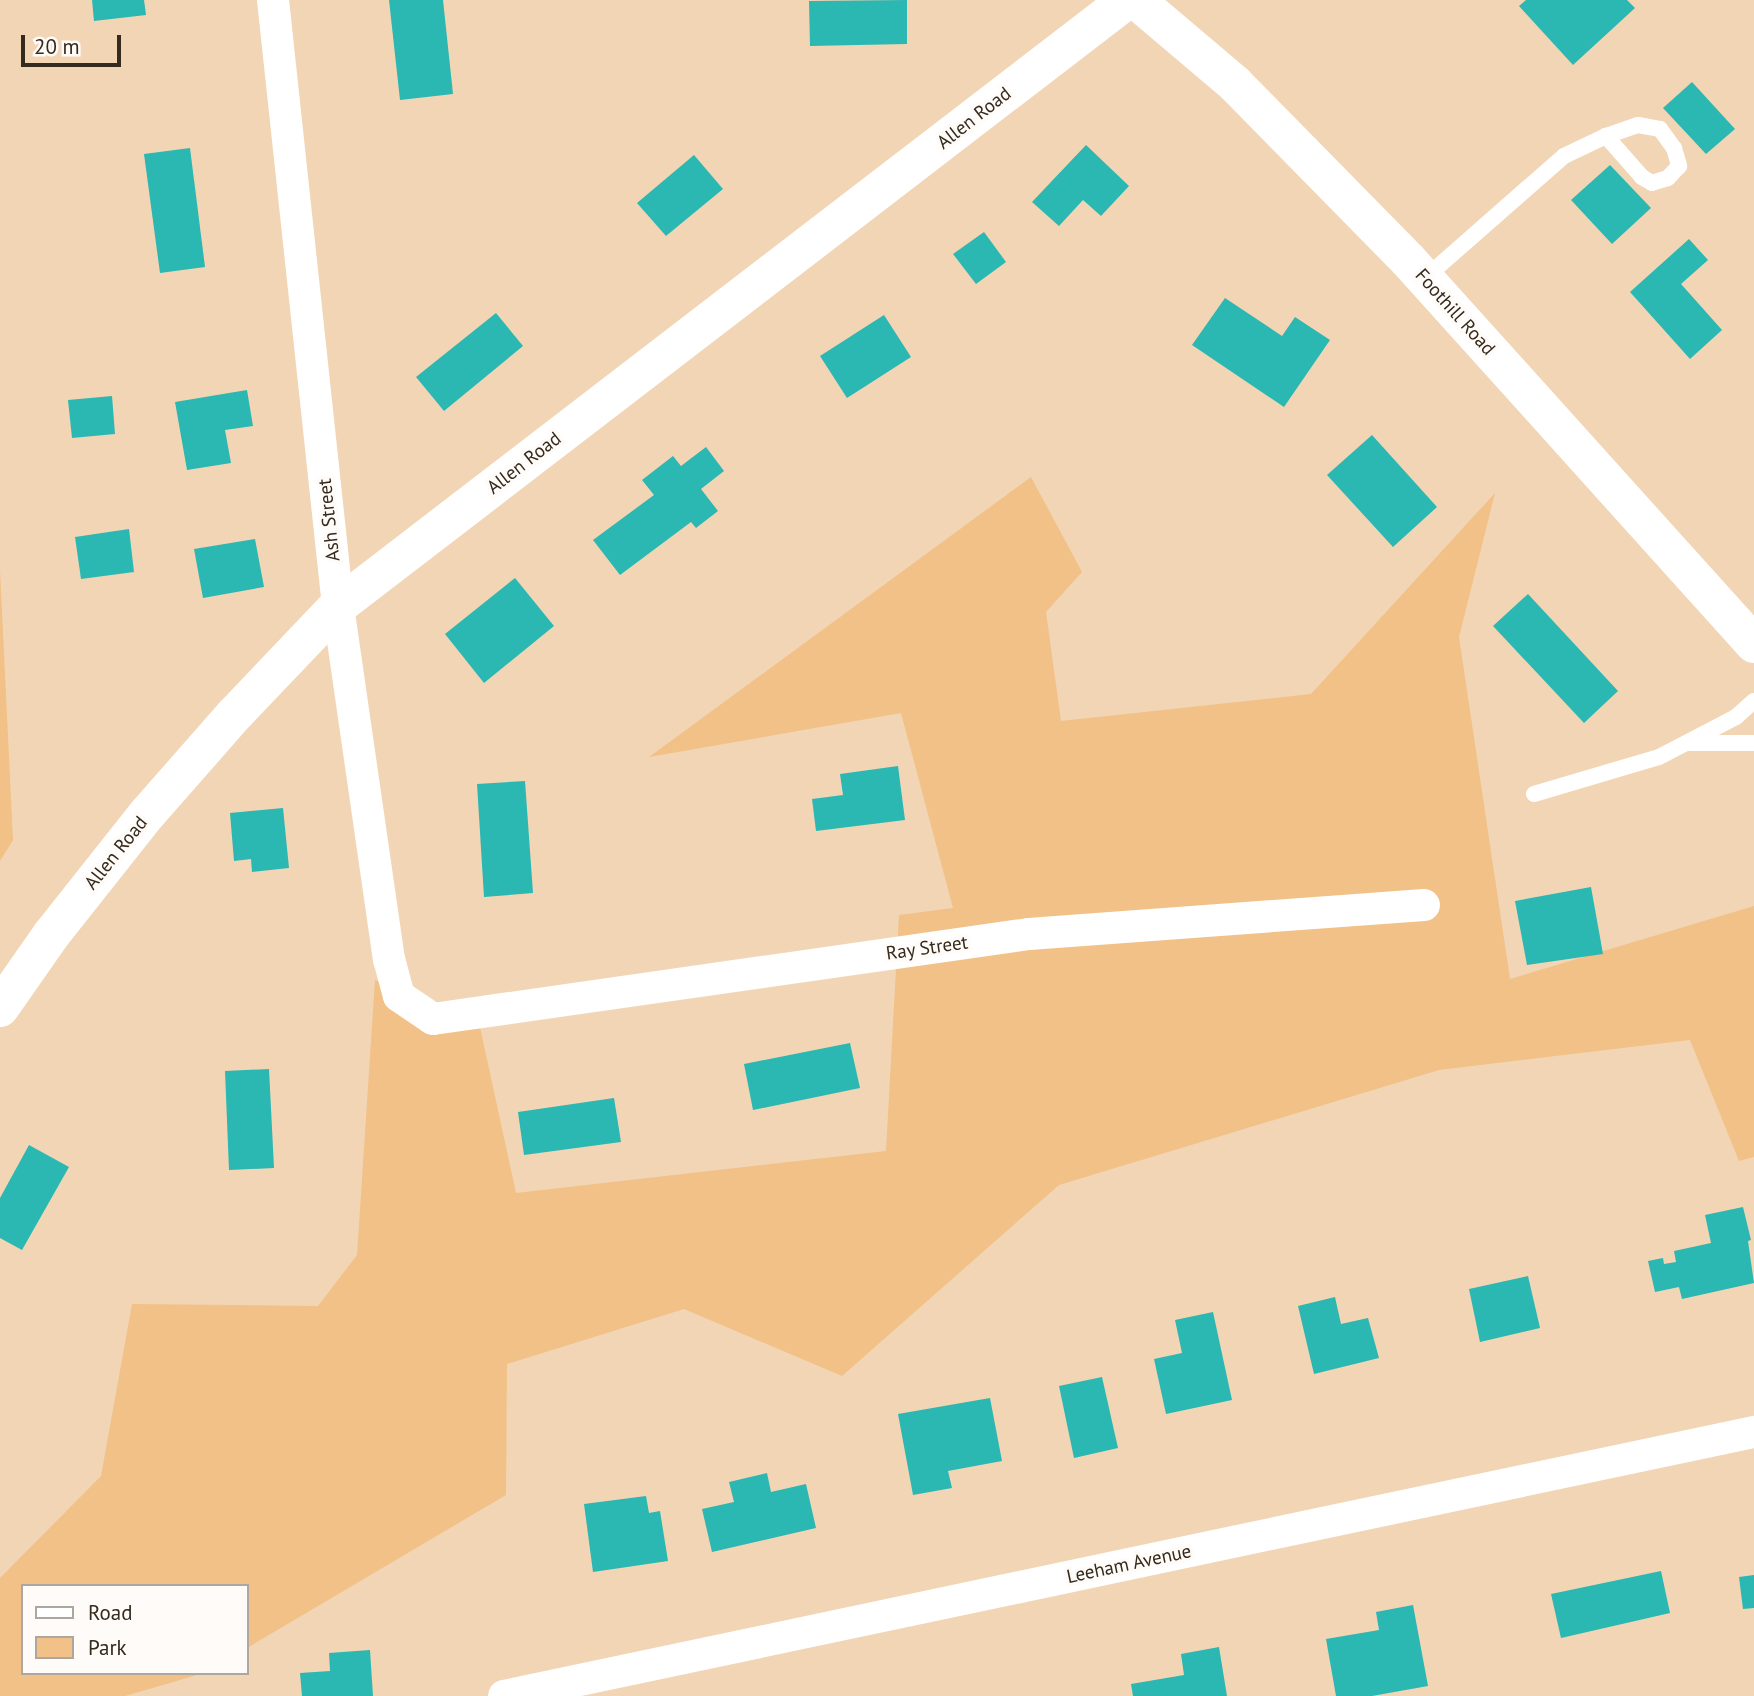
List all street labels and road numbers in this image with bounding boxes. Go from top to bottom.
street label: Allen Road [932,82,1016,154]
street label: Foothill Road [1410,264,1500,360]
street label: Allen Road [482,427,566,499]
street label: Ash Street [313,477,345,563]
street label: Allen Road [80,812,152,894]
street label: Ray Street [884,931,970,965]
street label: Leeham Avenue [1064,1540,1194,1588]

